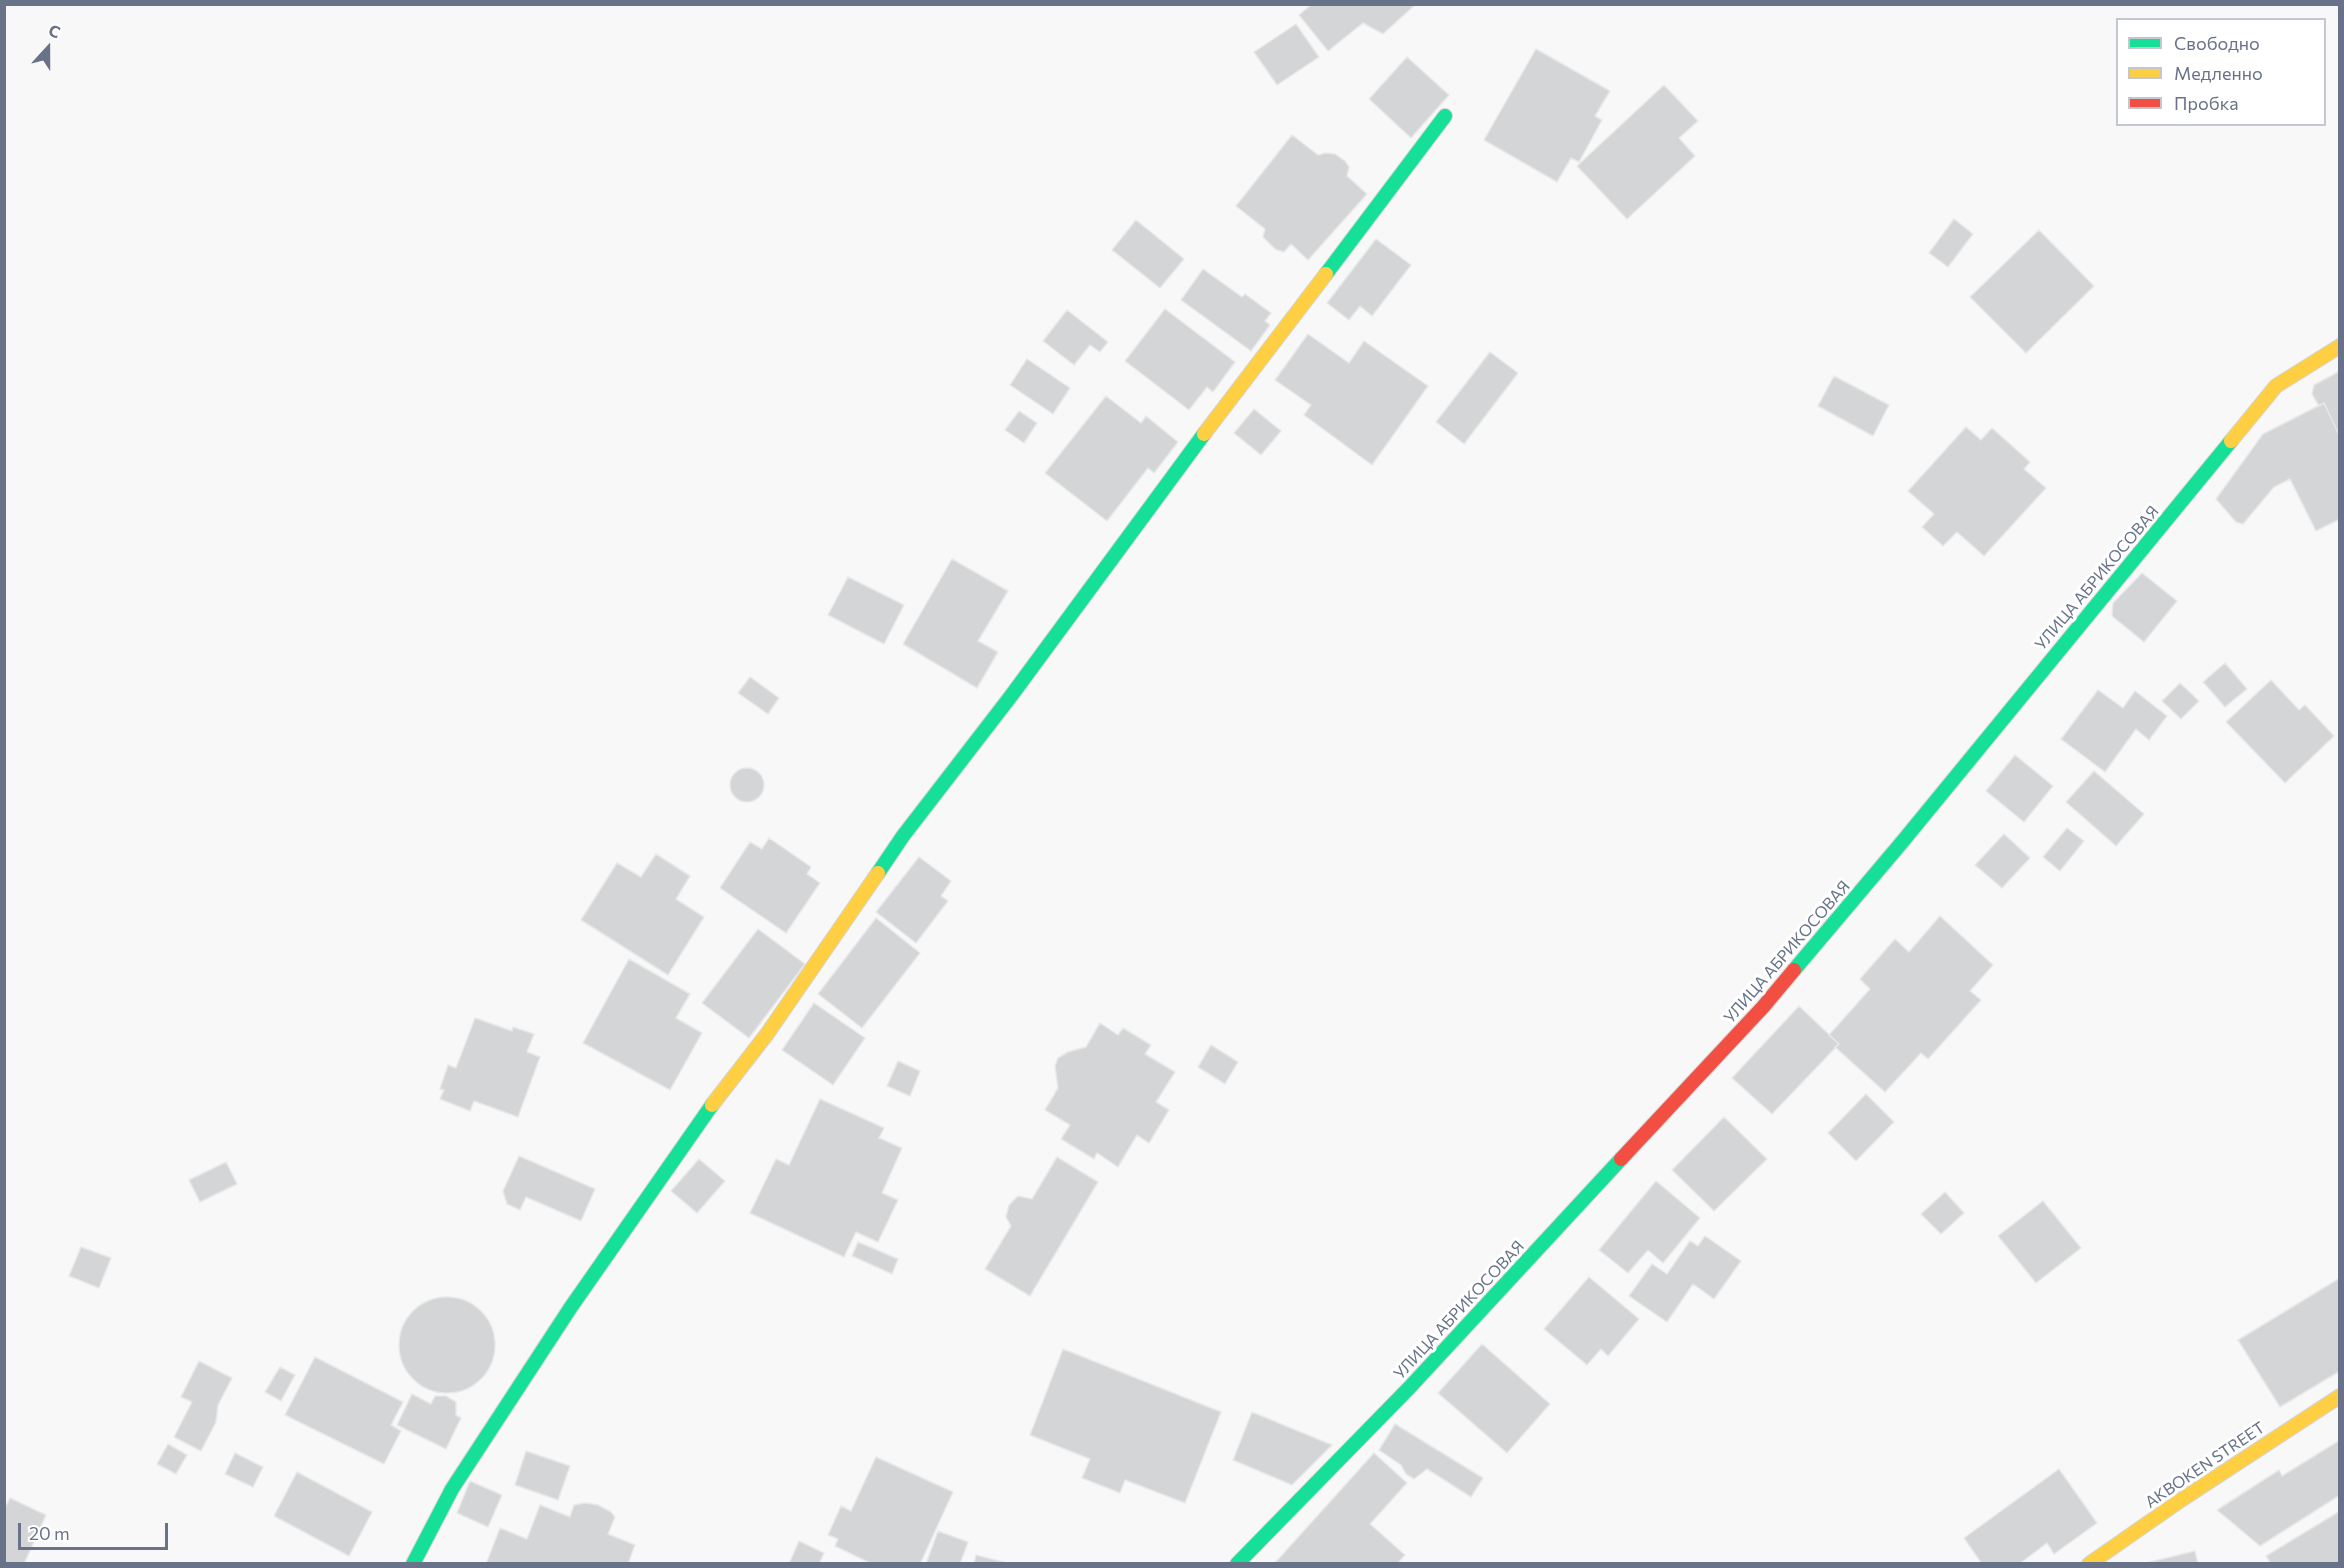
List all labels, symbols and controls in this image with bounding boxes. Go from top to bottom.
north arrow [18,18,78,78]
legend [2116,18,2326,126]
text: С [46,20,63,42]
text: Свободно [2174,32,2260,54]
text: Медленно [2174,62,2263,84]
text: Пробка [2174,92,2239,114]
street label: УЛИЦА АБРИКОСОВАЯ [2031,502,2163,654]
street label: УЛИЦА АБРИКОСОВАЯ [1720,877,1854,1027]
street label: УЛИЦА АБРИКОСОВАЯ [1390,1237,1528,1383]
street label: AKBOKEN STREET [2142,1418,2268,1512]
scale bar [21,1511,171,1549]
text: 20 m [29,1522,70,1544]

